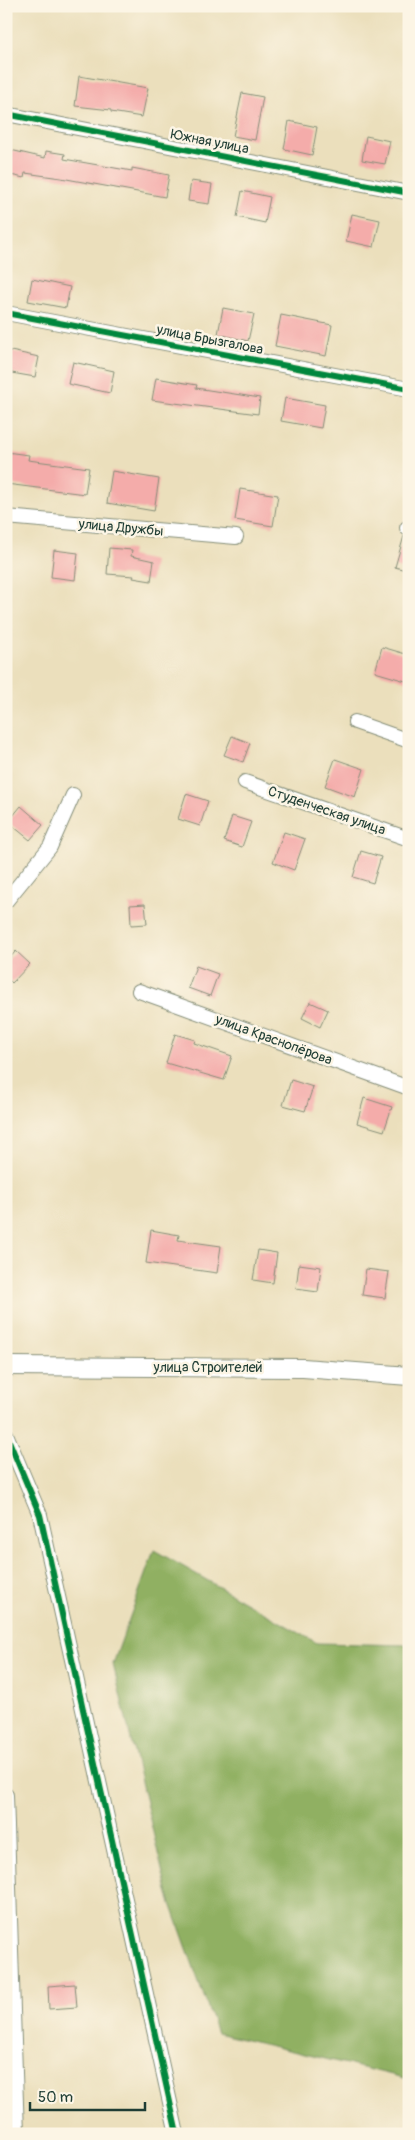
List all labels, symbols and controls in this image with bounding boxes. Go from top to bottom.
street label: Южная улица [170,126,250,157]
street label: улица Брызгалова [154,321,265,358]
street label: улица Дружбы [77,515,164,540]
street label: Студенческая улица [266,782,388,839]
street label: улица Краснопёрова [212,1010,334,1068]
street label: улица Строителей [153,1359,262,1376]
scale bar [30,2080,145,2112]
text: 50 m [38,2088,73,2107]

